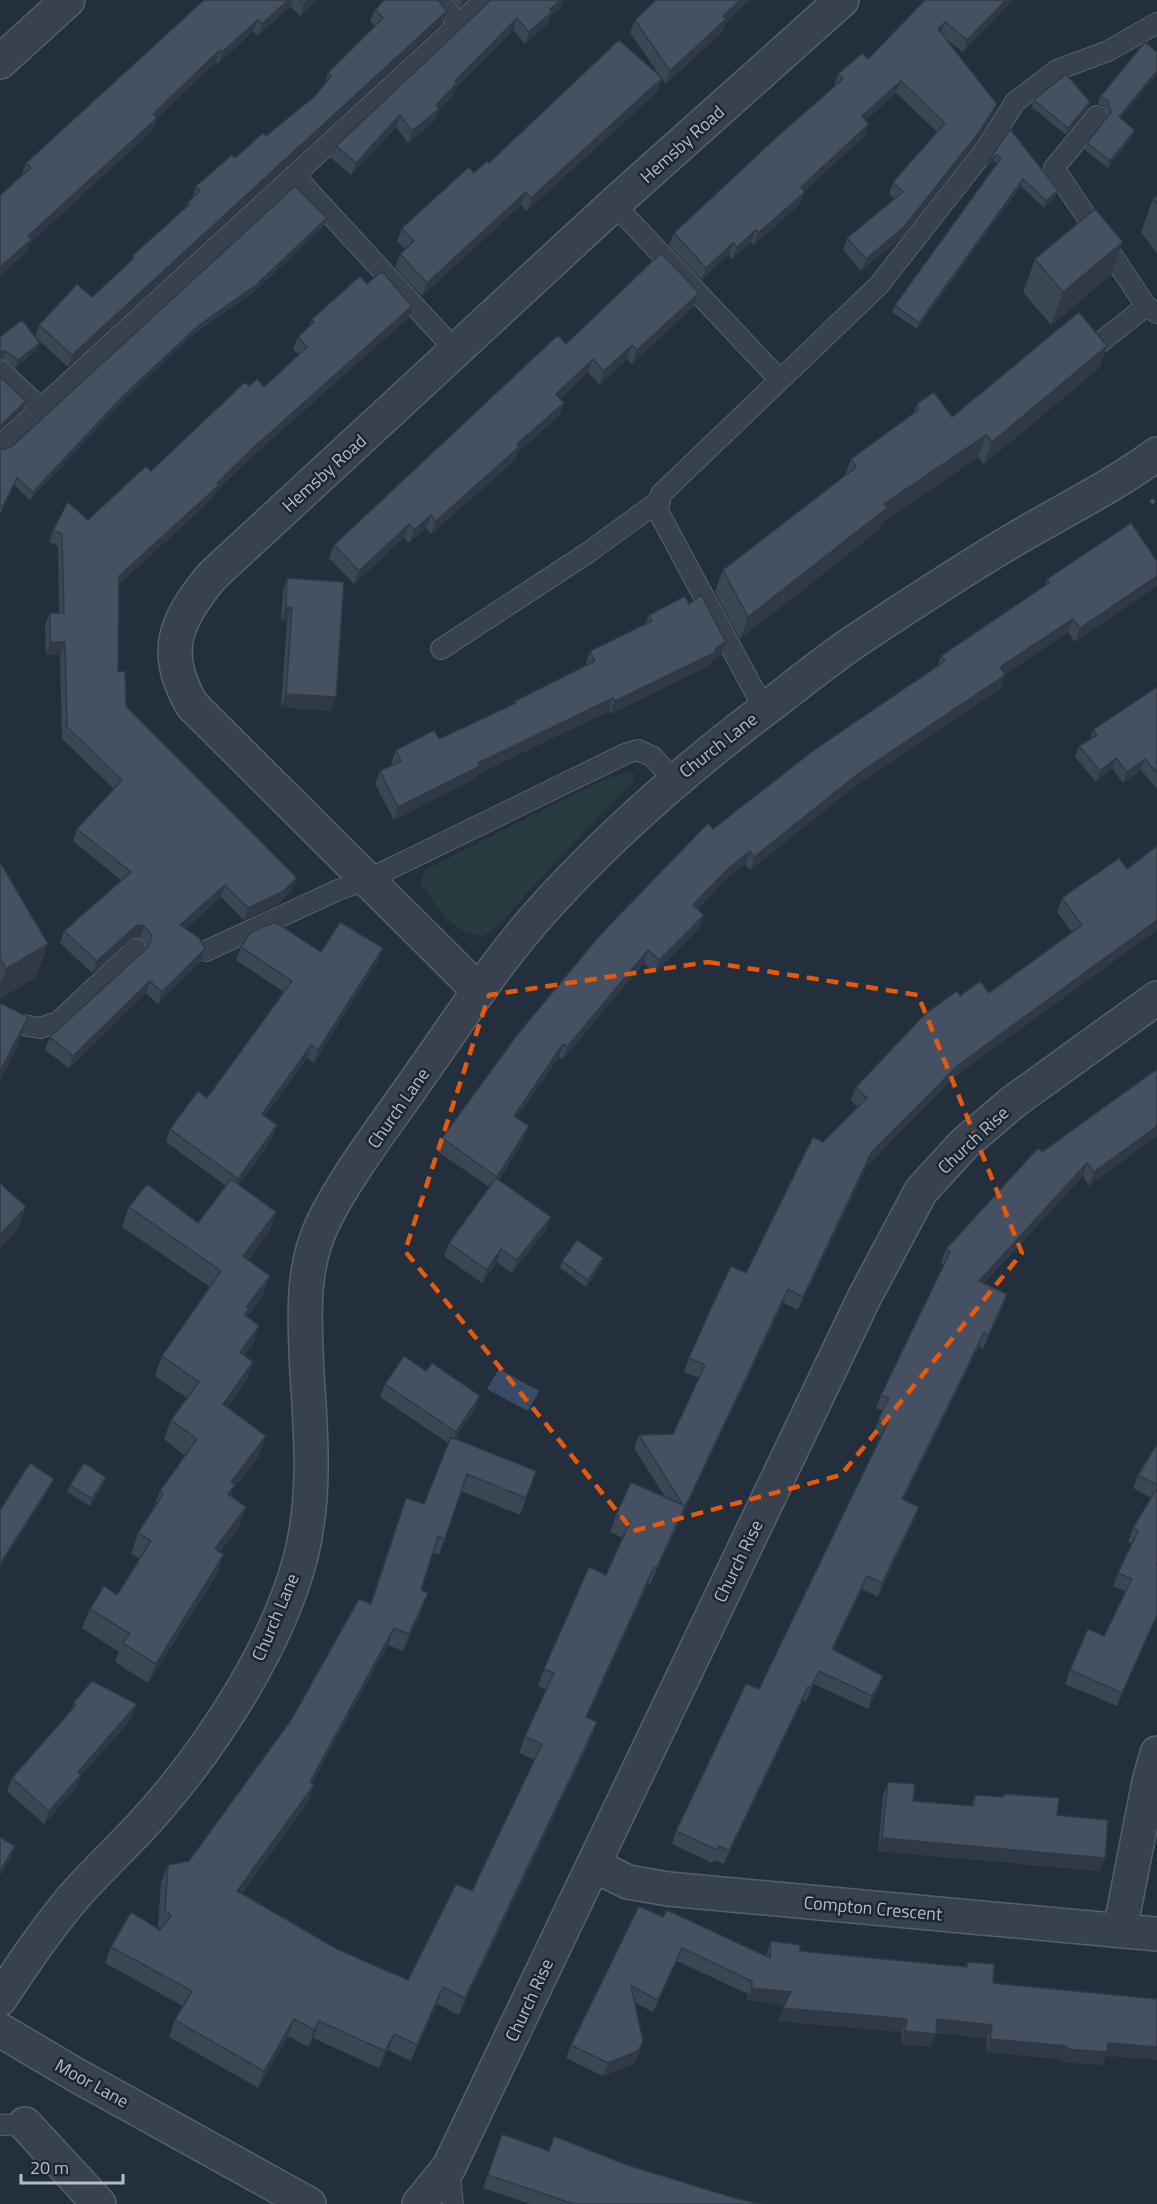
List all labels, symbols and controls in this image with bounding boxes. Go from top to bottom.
street label: Hemsby Road [634,99,730,189]
street label: Hemsby Road [276,428,372,518]
street label: Church Lane [673,706,763,784]
street label: Church Lane [360,1062,436,1154]
street label: Church Rise [931,1100,1015,1180]
street label: Church Rise [706,1515,770,1607]
street label: Church Lane [244,1569,306,1665]
street label: Compton Crescent [803,1888,944,1928]
street label: Church Rise [498,1954,560,2046]
street label: Moor Lane [50,2052,134,2114]
scale bar [21,2147,123,2185]
text: 20 m [30,2154,69,2181]

